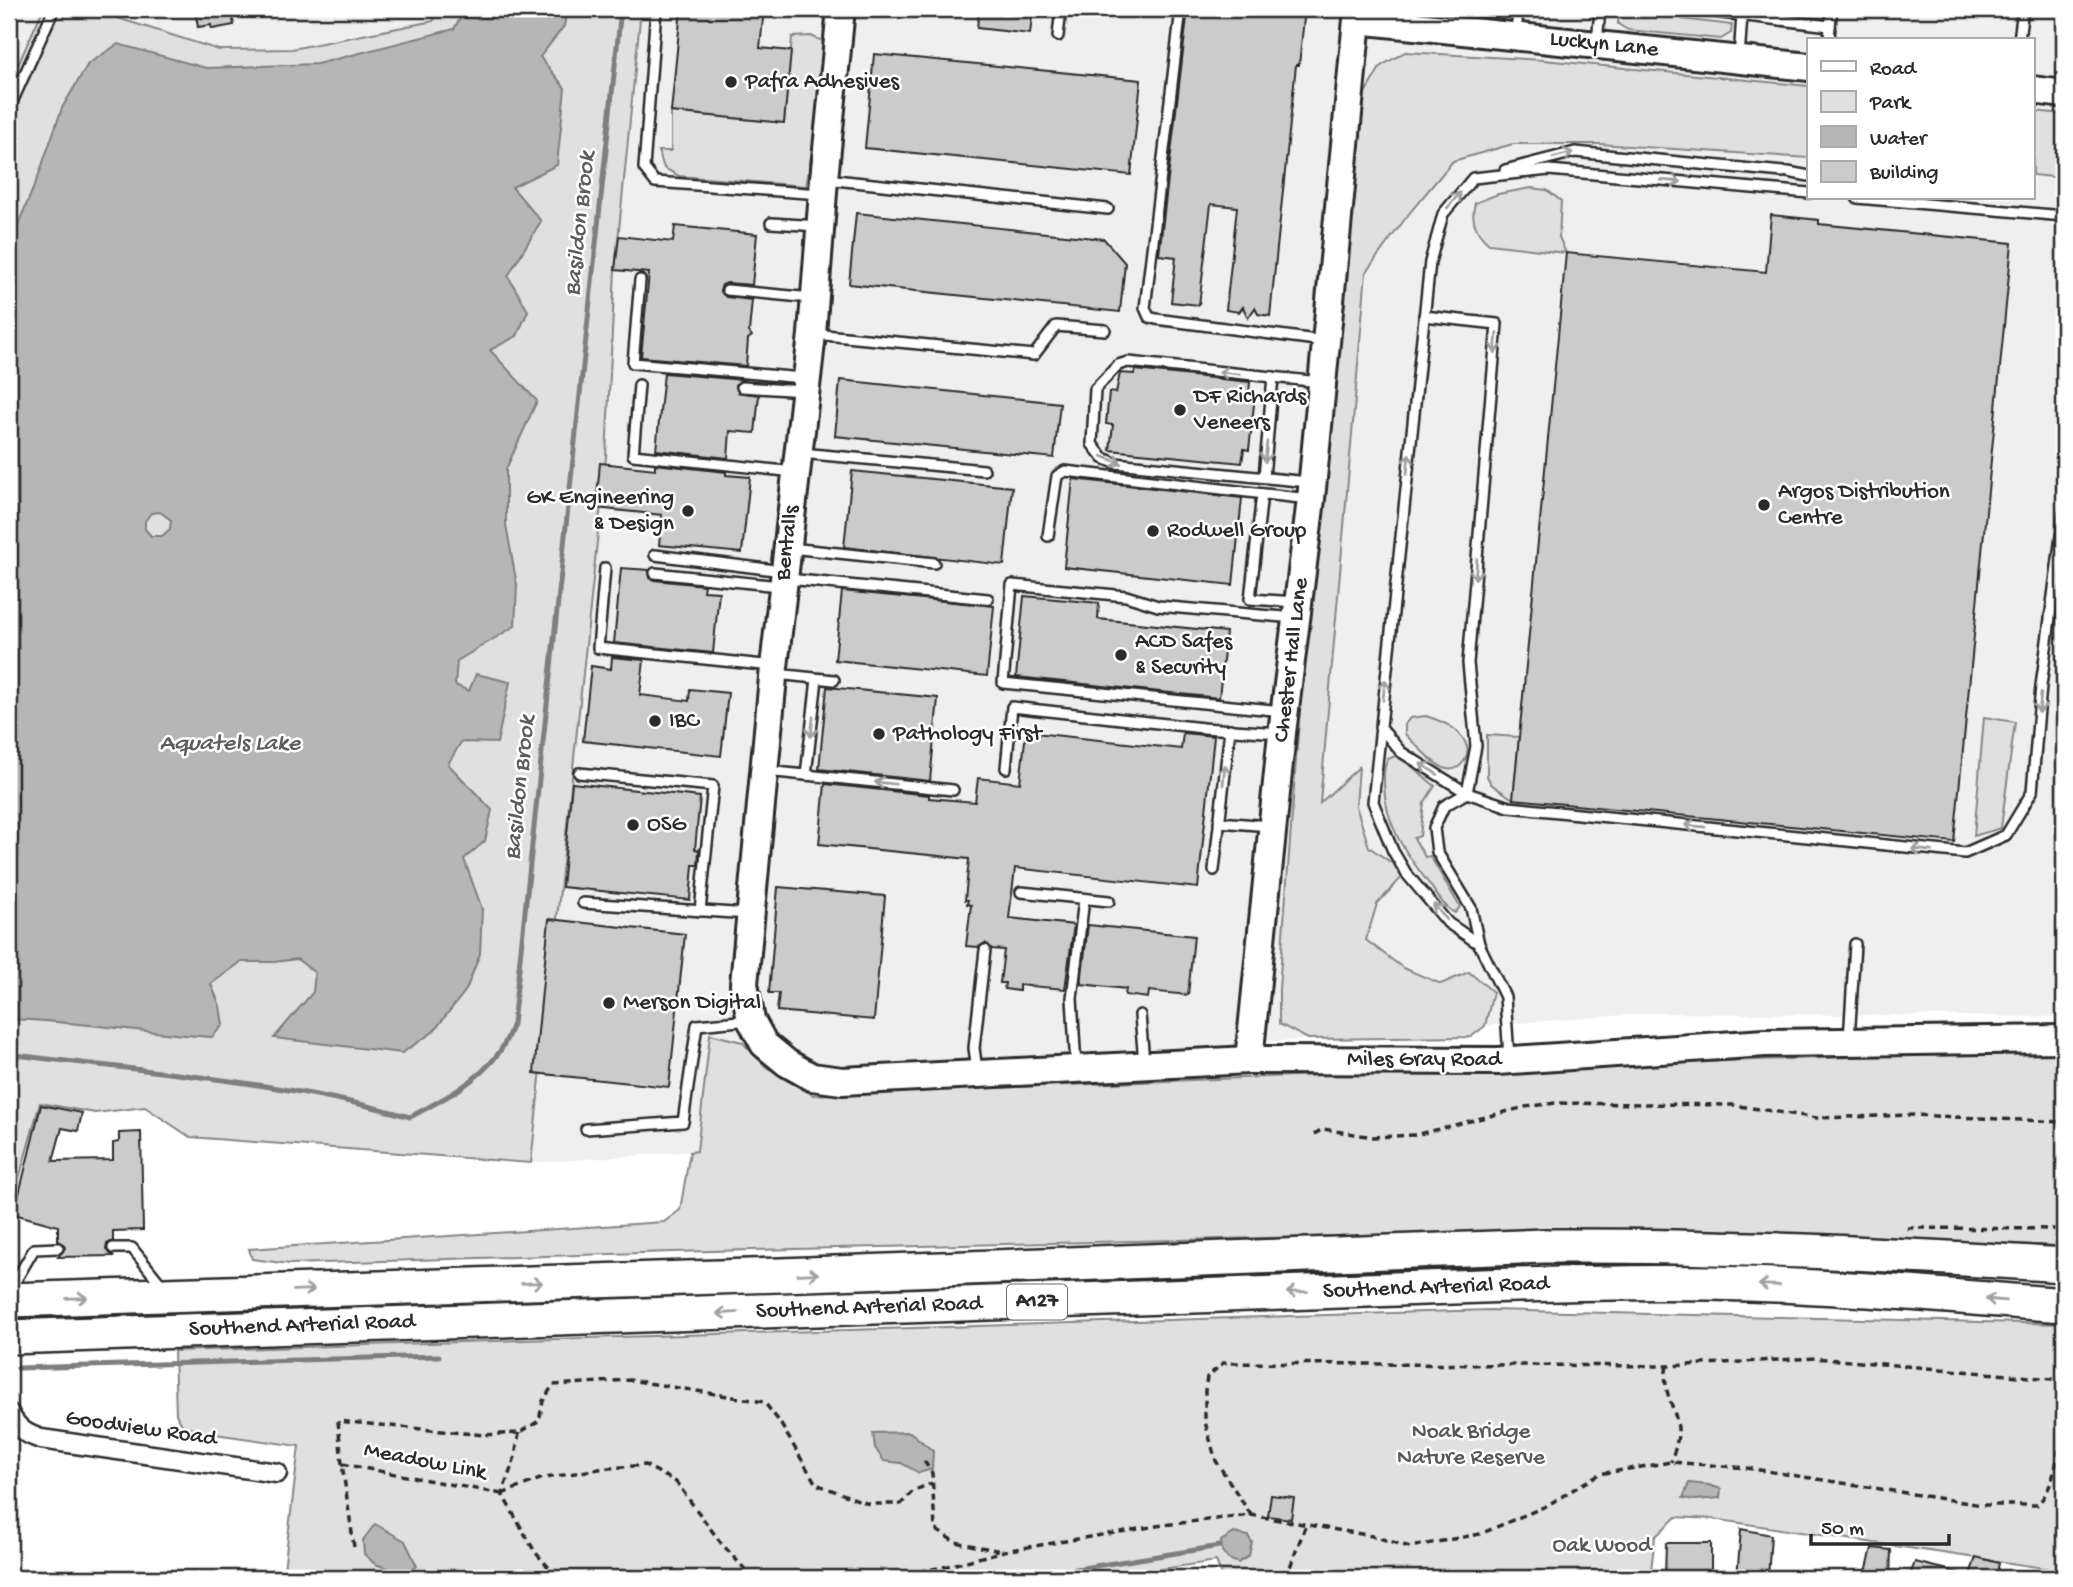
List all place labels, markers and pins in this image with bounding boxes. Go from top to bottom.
place label: Pafra Adhesives [744,69,900,96]
marker: Pafra Adhesives [723,74,739,90]
place label: DF Richards Veneers [1192,384,1307,437]
marker: DF Richards Veneers [1172,402,1188,418]
place label: Argos Distribution Centre [1778,479,1950,532]
place label: GK Engineering & Design [526,485,674,538]
marker: Argos Distribution Centre [1756,497,1772,513]
marker: GK Engineering & Design [680,503,696,519]
place label: Rodwell Group [1167,518,1306,545]
marker: Rodwell Group [1145,523,1161,539]
place label: ACD Safes & Security [1135,629,1233,682]
marker: ACD Safes & Security [1113,647,1129,663]
place label: IBC [669,708,700,735]
marker: IBC [647,713,663,729]
place label: Pathology First [892,721,1043,748]
marker: Pathology First [871,726,887,742]
place label: OSG [647,812,688,839]
marker: OSG [625,817,641,833]
place label: Merson Digital [623,990,761,1017]
marker: Merson Digital [601,995,617,1011]

